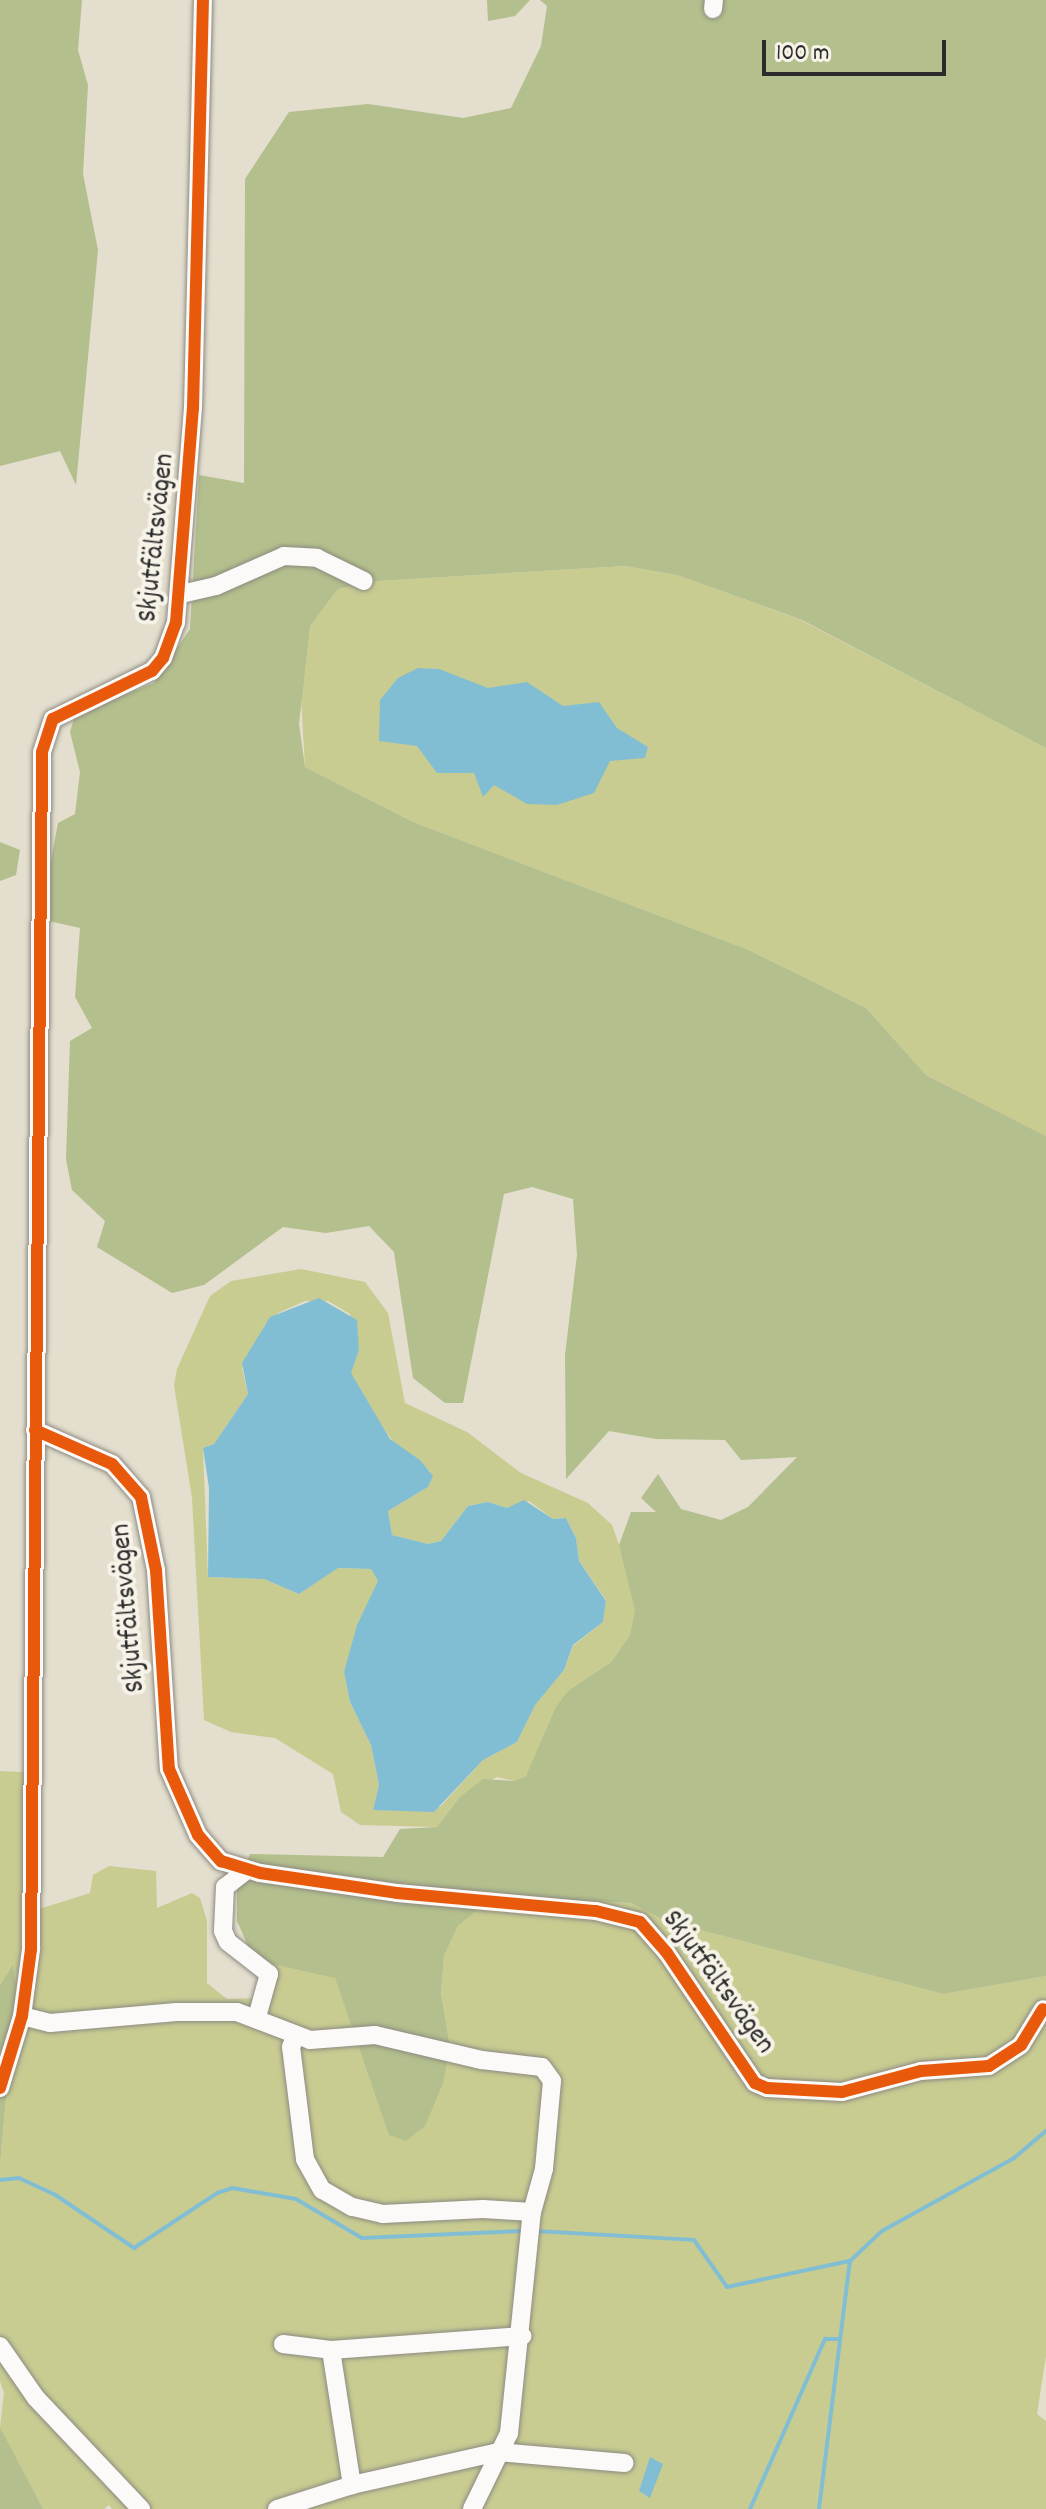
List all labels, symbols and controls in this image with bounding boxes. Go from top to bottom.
scale bar [766,24,950,74]
text: 100 m [776,37,829,71]
street label: Skjutfältsvägen [132,452,184,624]
street label: Skjutfältsvägen [106,1522,154,1694]
street label: Skjutfältsvägen [654,1905,780,2061]

